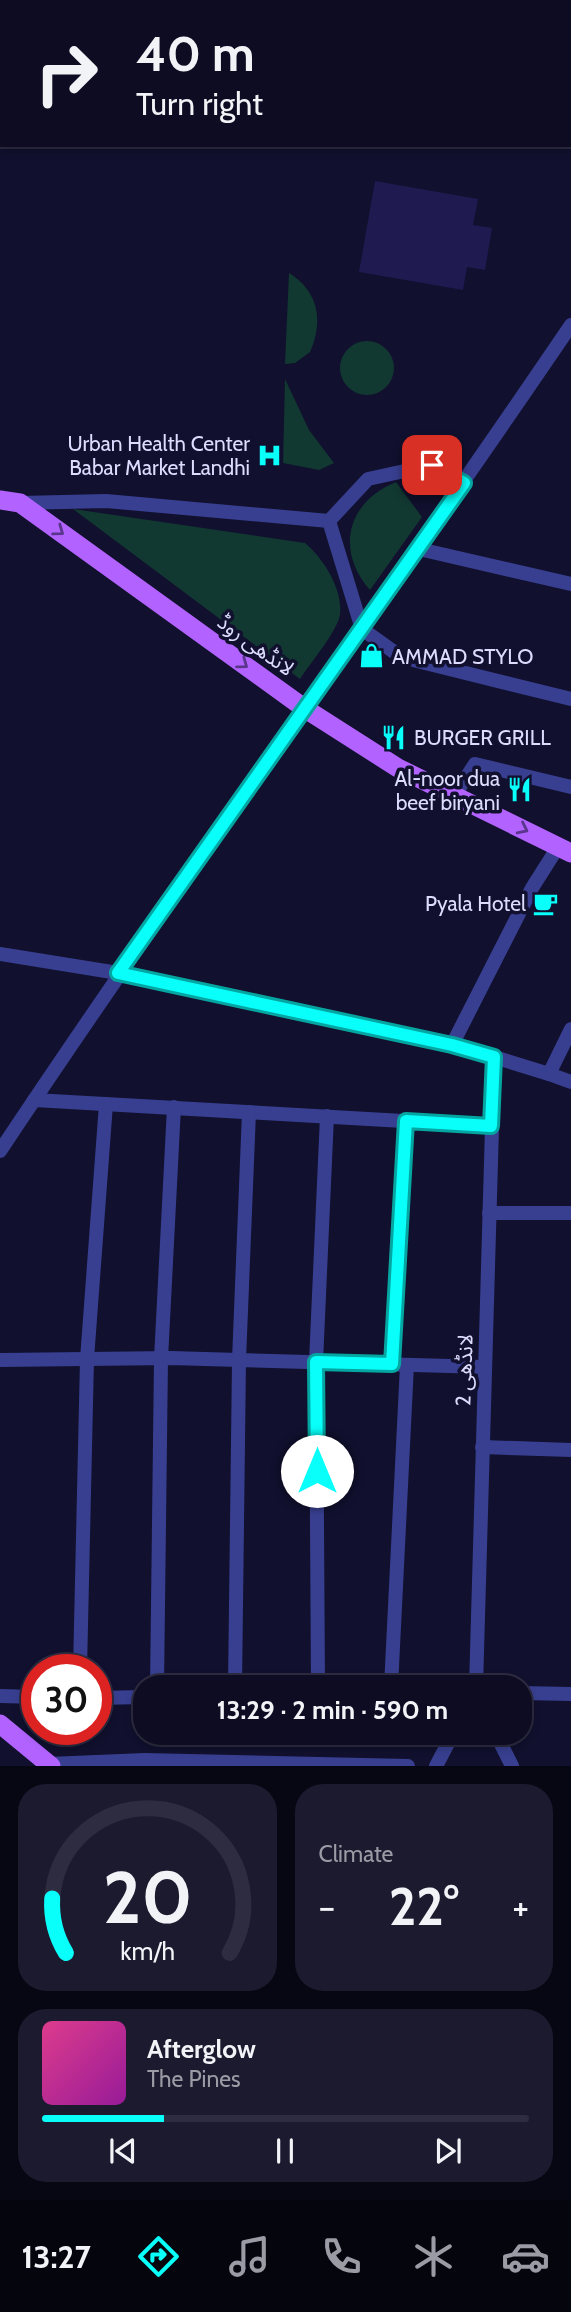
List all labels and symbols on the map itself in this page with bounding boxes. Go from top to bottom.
place label: Urban Health Center Babar Market Landhi [68,431,250,480]
pin [402,435,462,495]
hospital icon: Urban Health Center Babar Market Landhi [256,441,284,469]
one-way arrow [51,523,64,535]
street label: لانڈھی روڈ [213,609,299,681]
shop icon: AMMAD STYLO [358,642,386,670]
place label: AMMAD STYLO [392,644,534,669]
one-way arrow [236,656,248,668]
restaurant icon: BURGER GRILL [380,723,408,751]
place label: BURGER GRILL [414,725,551,750]
place label: Al-noor dua beef biryani [394,766,500,815]
restaurant icon: Al-noor dua beef biryani [506,776,534,804]
one-way arrow [516,821,528,835]
cafe icon: Pyala Hotel [532,889,560,917]
place label: Pyala Hotel [425,891,526,916]
street label: لانڈھی 2 [450,1333,478,1407]
position arrow [280,1434,354,1508]
speed limit sign: 30 [21,1654,112,1745]

